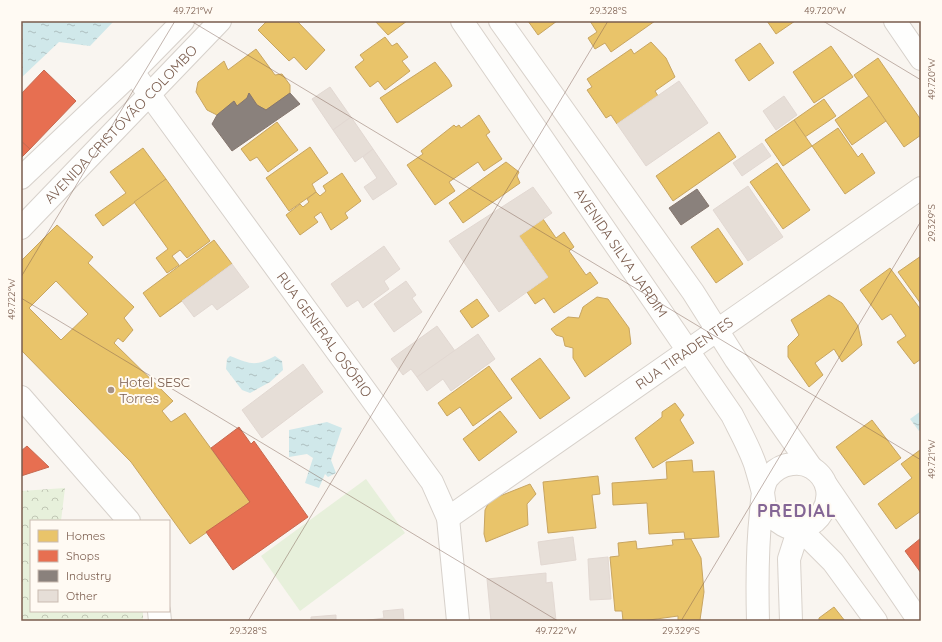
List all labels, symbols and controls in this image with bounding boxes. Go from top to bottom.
text: 49.721°W [173,4,213,17]
text: 29.328°S [589,4,627,17]
text: 49.720°W [804,4,846,17]
street label: AVENIDA CRISTÓVÃO COLOMBO [40,41,201,207]
text: 49.720°W [925,58,938,100]
street label: AVENIDA SILVA JARDIM [570,185,671,321]
text: 29.329°S [925,204,938,242]
street label: RUA GENERAL OSÓRIO [273,268,376,401]
text: 49.722°W [5,278,18,320]
street label: RUA TIRADENTES [632,313,737,393]
place label: Hotel SESC Torres [119,373,190,407]
marker: Hotel SESC Torres [106,385,116,395]
text: 49.721°W [925,439,938,479]
district label: PREDIAL [757,499,837,522]
legend [30,520,170,612]
text: Homes [66,528,106,543]
text: Shops [66,548,100,563]
text: Industry [66,568,111,583]
text: Other [66,588,98,603]
text: 29.328°S [229,624,267,637]
text: 49.722°W [535,624,577,637]
text: 29.329°S [662,624,700,637]

